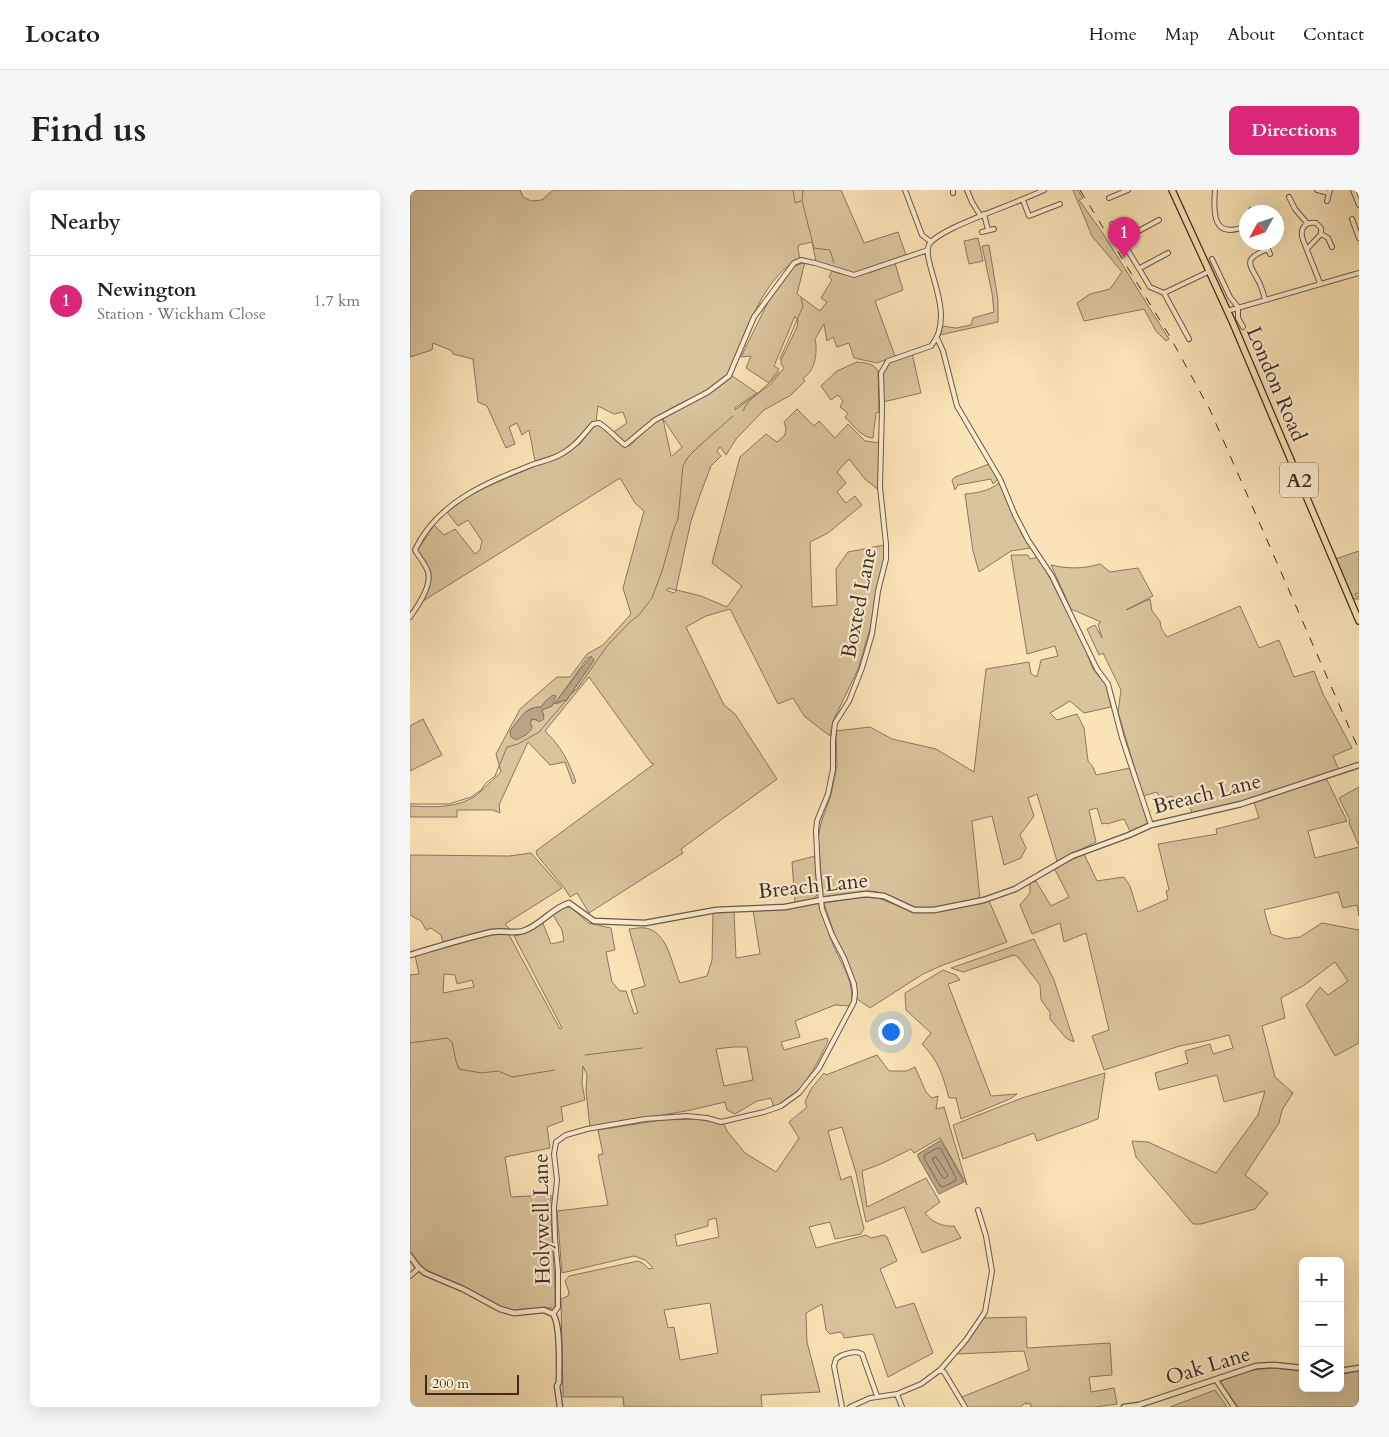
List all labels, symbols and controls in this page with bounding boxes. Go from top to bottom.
text: Locato [25,18,100,51]
text: Home [1089,22,1137,47]
text: Map [1165,22,1199,47]
text: About [1227,22,1275,47]
text: Contact [1303,22,1364,47]
text: Find us [30,106,146,154]
button: Directions [1229,106,1359,155]
north arrow [1239,205,1284,250]
text: Nearby [50,208,121,237]
pin: 1 [1108,217,1140,258]
text: Newington [97,277,196,303]
text: 1 [62,290,70,312]
text: 1.7 km [313,290,360,312]
text: Station · Wickham Close [97,303,266,325]
street label: London Road [1239,322,1313,446]
road number: A2 [1280,462,1318,498]
street label: Boxted Lane [834,545,884,661]
street label: Breach Lane [1150,767,1264,821]
street label: Breach Lane [757,866,869,906]
your location [878,1019,904,1045]
street label: Holywell Lane [526,1153,558,1285]
map controls [1299,1257,1344,1392]
button: + [1299,1257,1344,1302]
button: − [1299,1302,1344,1347]
street label: Oak Lane [1162,1339,1254,1393]
button: layers [1299,1347,1344,1392]
scale bar [425,1372,519,1395]
text: 200 m [432,1374,469,1393]

